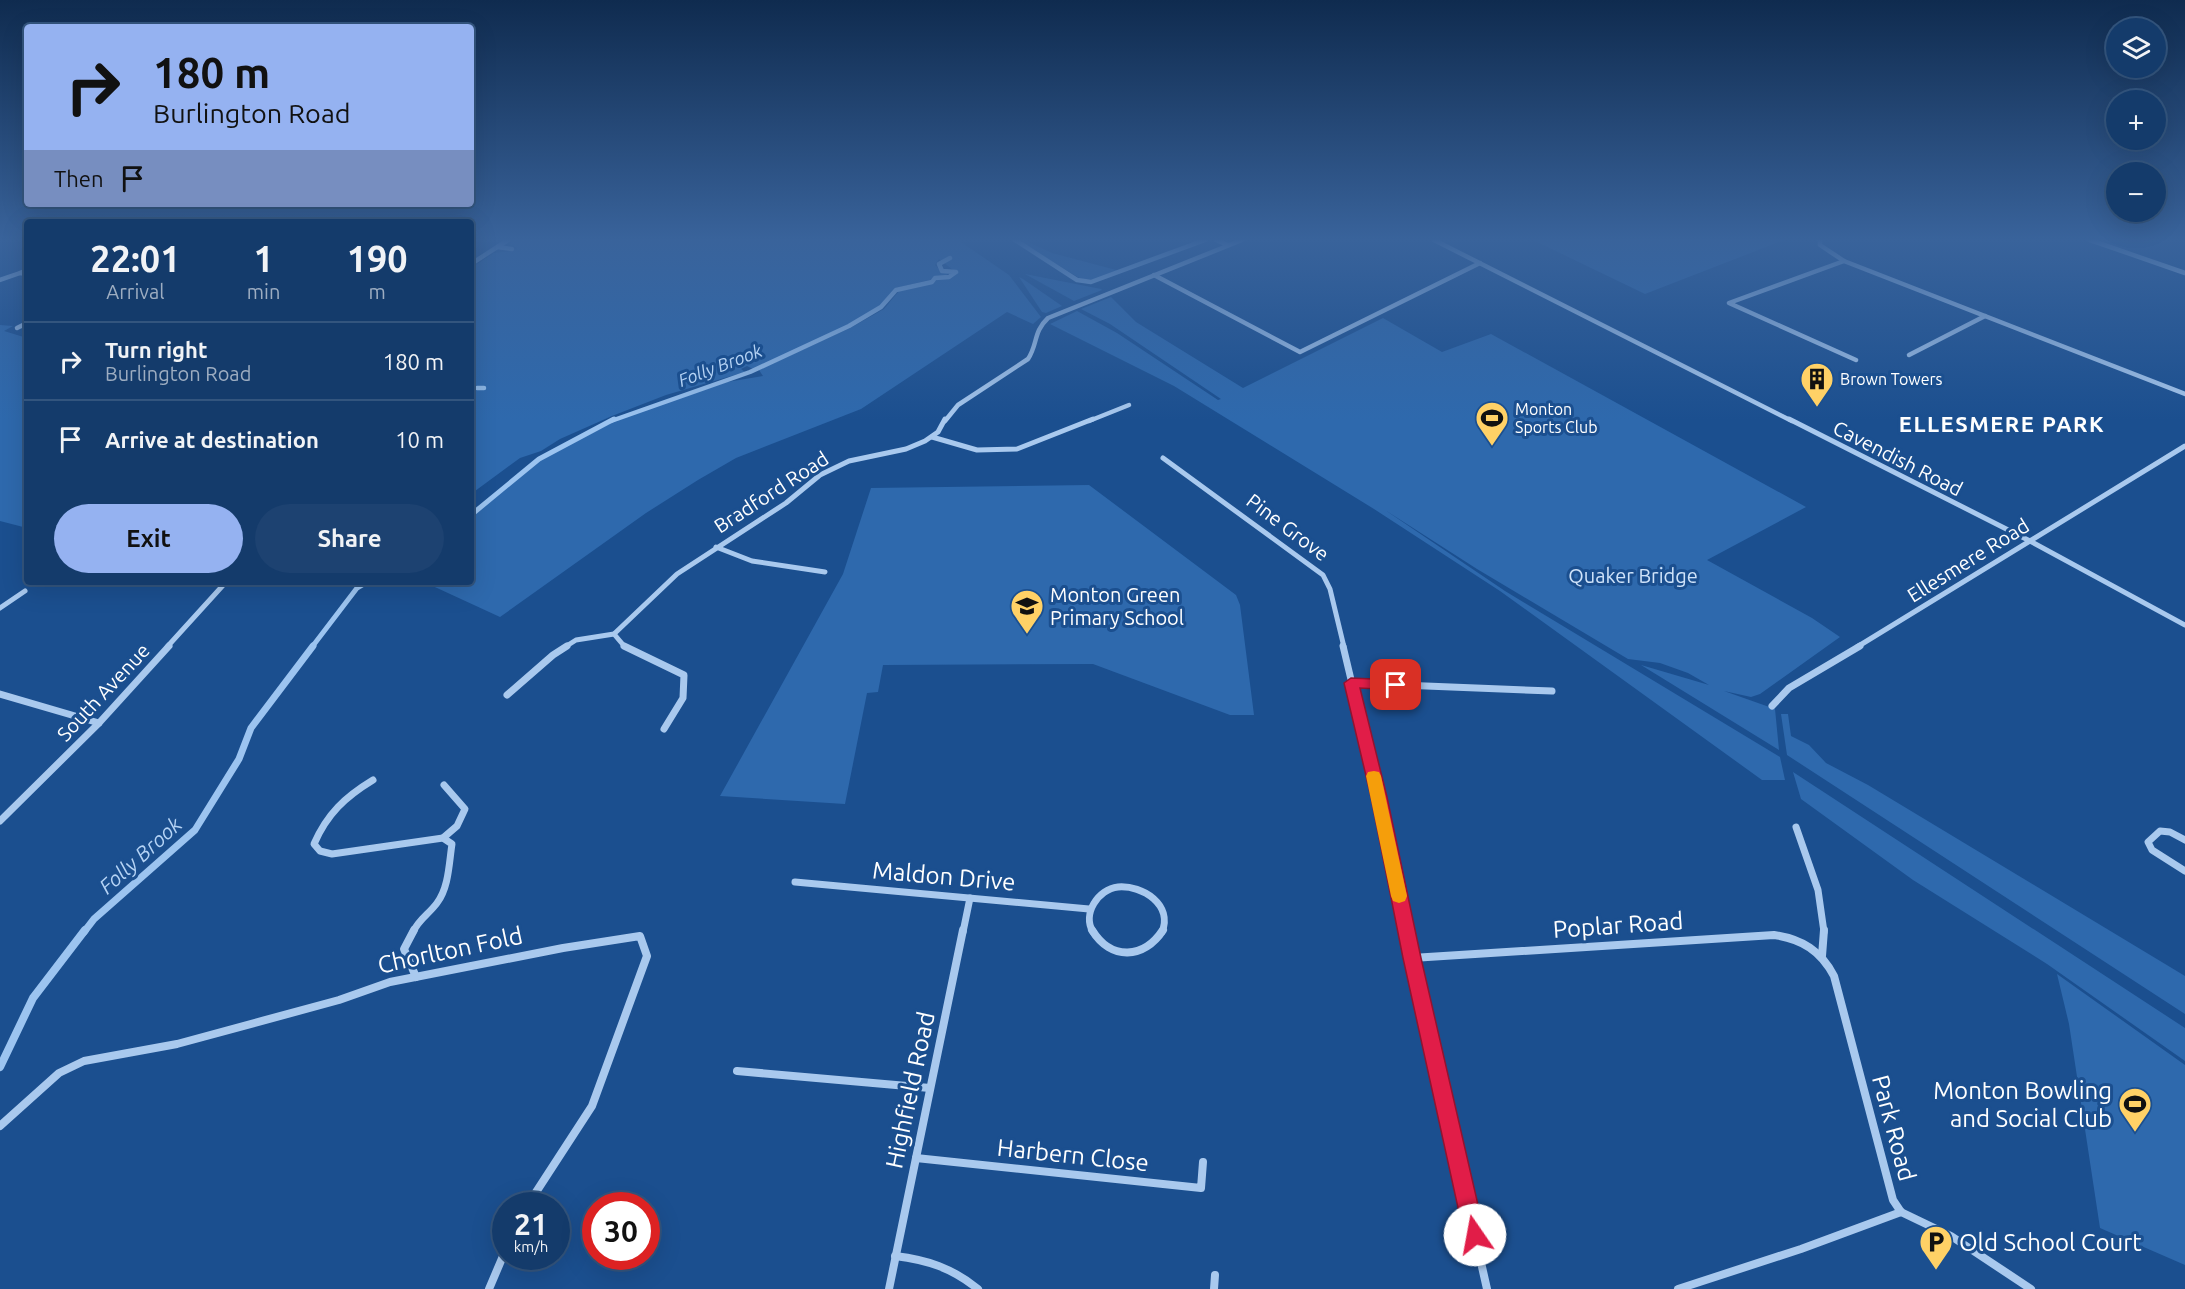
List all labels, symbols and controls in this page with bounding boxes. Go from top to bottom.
map controls [2106,18,2166,222]
button: layers [2106,18,2166,78]
icon: right [54,48,132,126]
text: 180 m [153,49,270,96]
button: + [2106,90,2166,150]
text: Burlington Road [153,98,351,128]
icon: arrive [116,162,149,195]
button: − [2106,162,2166,222]
text: Then [54,166,104,191]
text: 22:01 [90,238,180,279]
text: 1 [253,238,274,279]
text: 190 [347,238,408,279]
text: Arrival [106,280,165,303]
text: min [247,280,280,303]
text: m [369,280,386,303]
text: Turn right [105,337,207,362]
water label: Folly Brook [675,340,765,390]
icon: right [54,345,87,378]
text: 180 m [383,349,444,374]
building icon: Brown Towers [1799,361,1835,408]
text: Burlington Road [105,362,251,385]
place label: Brown Towers [1840,370,1943,388]
sports icon: Monton Sports Club [1474,400,1510,447]
place label: Monton Sports Club [1515,400,1598,436]
district label: ELLESMERE PARK [1899,411,2105,436]
street label: Cavendish Road [1829,416,1967,500]
icon: arrive [54,423,87,456]
text: Arrive at destination [105,427,319,452]
text: 10 m [395,427,444,452]
street label: Bradford Road [710,447,832,537]
street label: Pine Grove [1242,489,1334,565]
button: Exit [54,504,243,573]
button: Share [255,504,444,573]
street label: Ellesmere Road [1903,513,2033,607]
park label: Quaker Bridge [1568,564,1698,587]
place label: Monton Green Primary School [1050,583,1184,629]
school or university icon: Monton Green Primary School [1009,588,1045,635]
street label: South Avenue [52,639,154,745]
pin [1370,659,1421,710]
icon: arrive [1379,668,1412,701]
water label: Folly Brook [94,812,186,898]
street label: Maldon Drive [871,856,1017,896]
street label: Poplar Road [1552,907,1684,943]
street label: Chorlton Fold [375,921,525,979]
street label: Highfield Road [880,1009,940,1171]
street label: Park Road [1867,1072,1921,1184]
place label: Monton Bowling and Social Club [1933,1077,2112,1132]
sports icon: Monton Bowling and Social Club [2117,1086,2153,1133]
street label: Harbern Close [996,1134,1150,1176]
speed limit sign: 30 [582,1192,660,1270]
position arrow [1443,1203,1507,1267]
text: 21 [514,1207,548,1241]
parking icon: Old School Court [1918,1224,1954,1271]
place label: Old School Court [1959,1229,2142,1256]
text: km/h [514,1238,548,1255]

